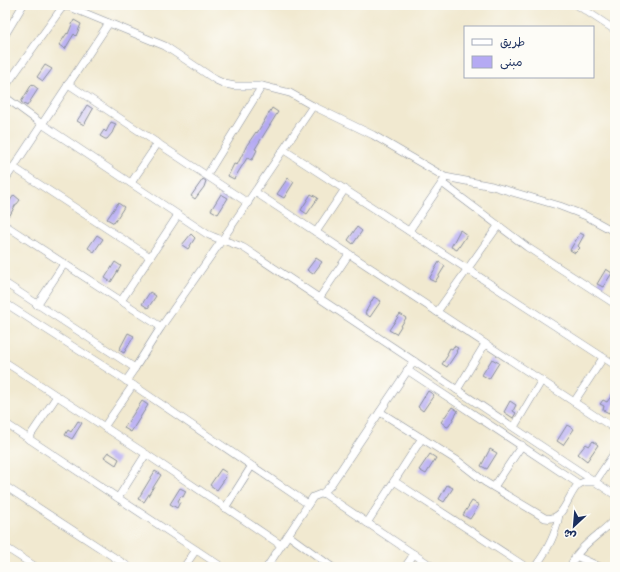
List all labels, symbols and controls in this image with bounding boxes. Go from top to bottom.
legend [464,26,594,78]
text: طريق [500,33,525,52]
text: مبنى [500,53,523,72]
north arrow [554,506,594,546]
text: ش [561,523,579,545]

